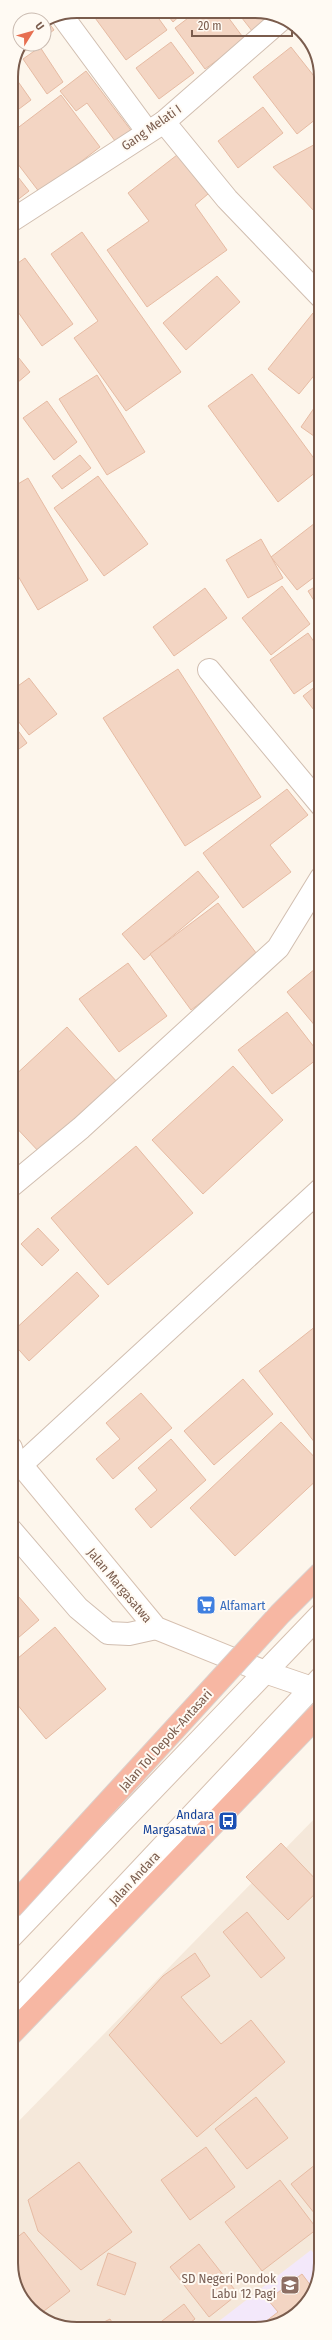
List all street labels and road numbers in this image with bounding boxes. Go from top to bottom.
street label: Gang Melati I [119,101,184,153]
street label: Jalan Margasatwa [84,1545,155,1626]
street label: Jalan Tol Depok–Antasari [116,1687,215,1794]
street label: Jalan Andara [106,1849,163,1908]

